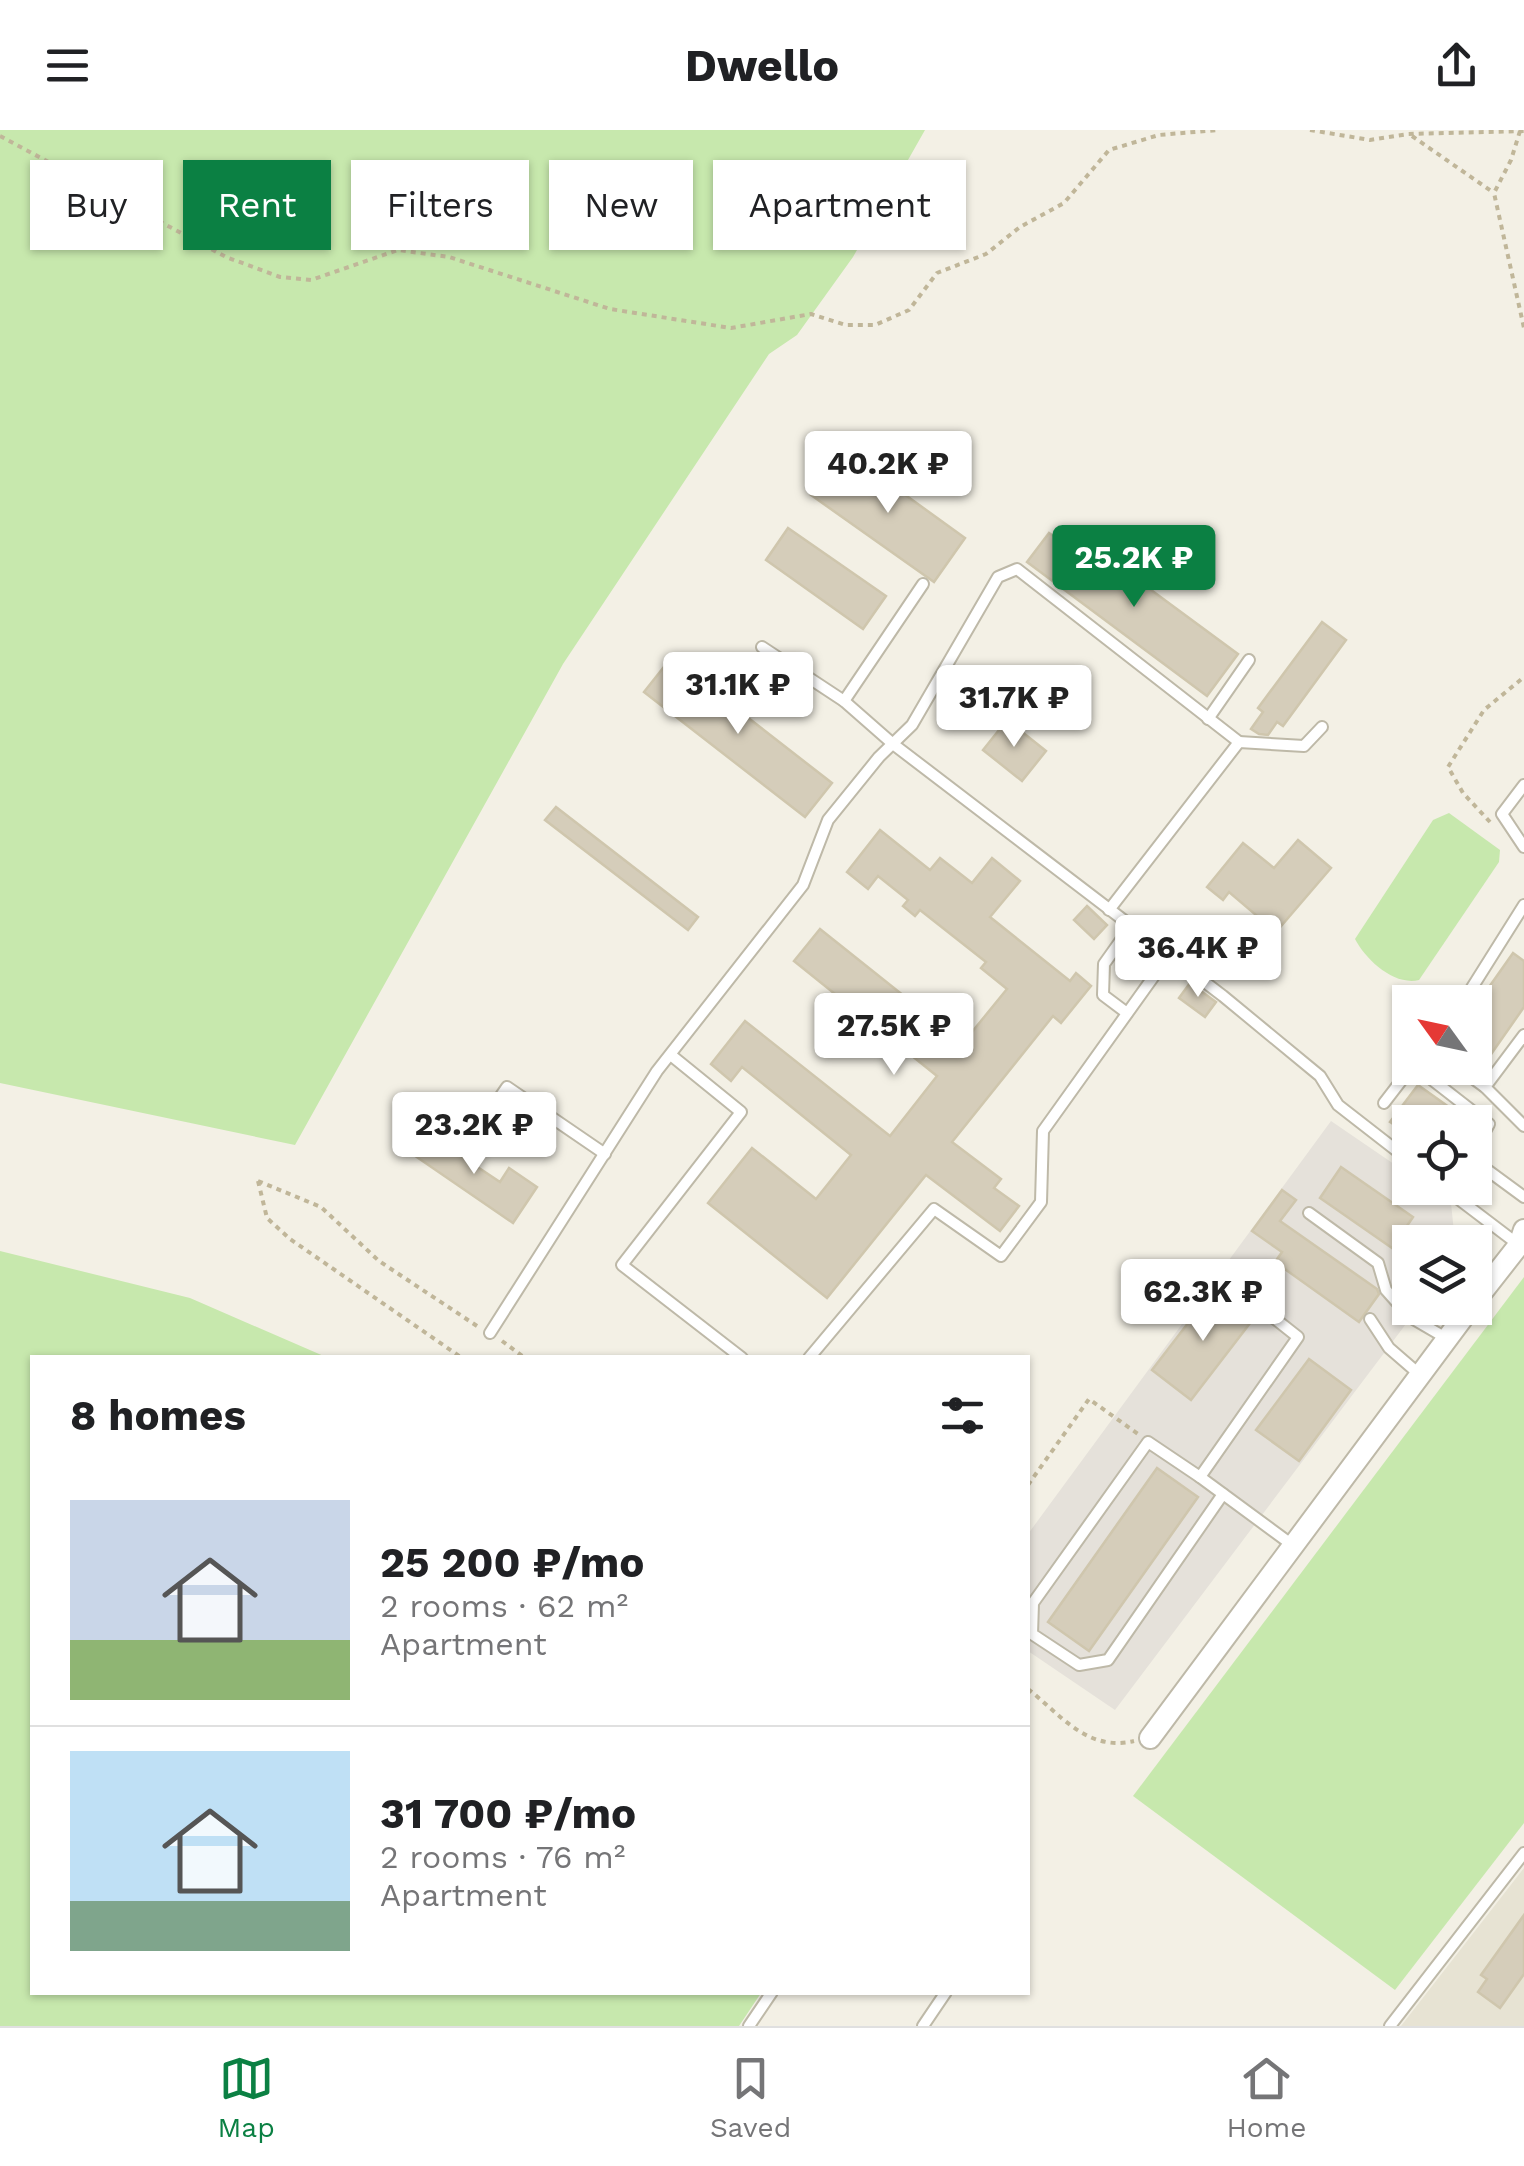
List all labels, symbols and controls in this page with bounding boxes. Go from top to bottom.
icon: menu [40,38,95,93]
icon: share [1429,38,1484,93]
text: Dwello [685,39,839,92]
chip: Buy [30,160,163,250]
chip: Rent [183,160,331,250]
chip: Filters [351,160,529,250]
chip: New [549,160,693,250]
chip: Apartment [713,160,966,250]
pin: 40.2K ₽ [796,431,980,516]
text: 40.2K ₽ [827,444,949,482]
pin: 25.2K ₽ [1042,525,1226,610]
text: 25.2K ₽ [1074,538,1194,576]
pin: 31.1K ₽ [646,652,830,737]
text: 31.1K ₽ [685,665,791,703]
pin: 31.7K ₽ [922,665,1106,750]
text: 31.7K ₽ [958,678,1070,716]
pin: 36.4K ₽ [1106,915,1290,1000]
text: 36.4K ₽ [1137,928,1259,966]
north arrow [1392,985,1492,1085]
map controls [1392,985,1492,1325]
pin: 27.5K ₽ [802,993,986,1078]
text: 27.5K ₽ [836,1006,952,1044]
pin: 23.2K ₽ [382,1092,566,1177]
text: 23.2K ₽ [414,1105,534,1143]
button: locate [1392,1105,1492,1205]
button: layers [1392,1225,1492,1325]
pin: 62.3K ₽ [1111,1259,1295,1344]
text: 62.3K ₽ [1143,1272,1263,1310]
icon: filters [935,1388,990,1443]
text: 8 homes [70,1391,246,1440]
text: 25 200 ₽/mo [380,1538,644,1587]
icon: home [150,1540,270,1660]
text: 2 rooms · 62 m² [380,1587,628,1625]
text: Apartment [380,1625,547,1663]
text: 31 700 ₽/mo [380,1789,636,1838]
icon: home [150,1791,270,1911]
text: 2 rooms · 76 m² [380,1838,626,1876]
text: Apartment [380,1876,547,1914]
tab: Map [218,2051,275,2144]
tab: Saved [710,2051,791,2144]
tab: Home [1226,2051,1306,2144]

